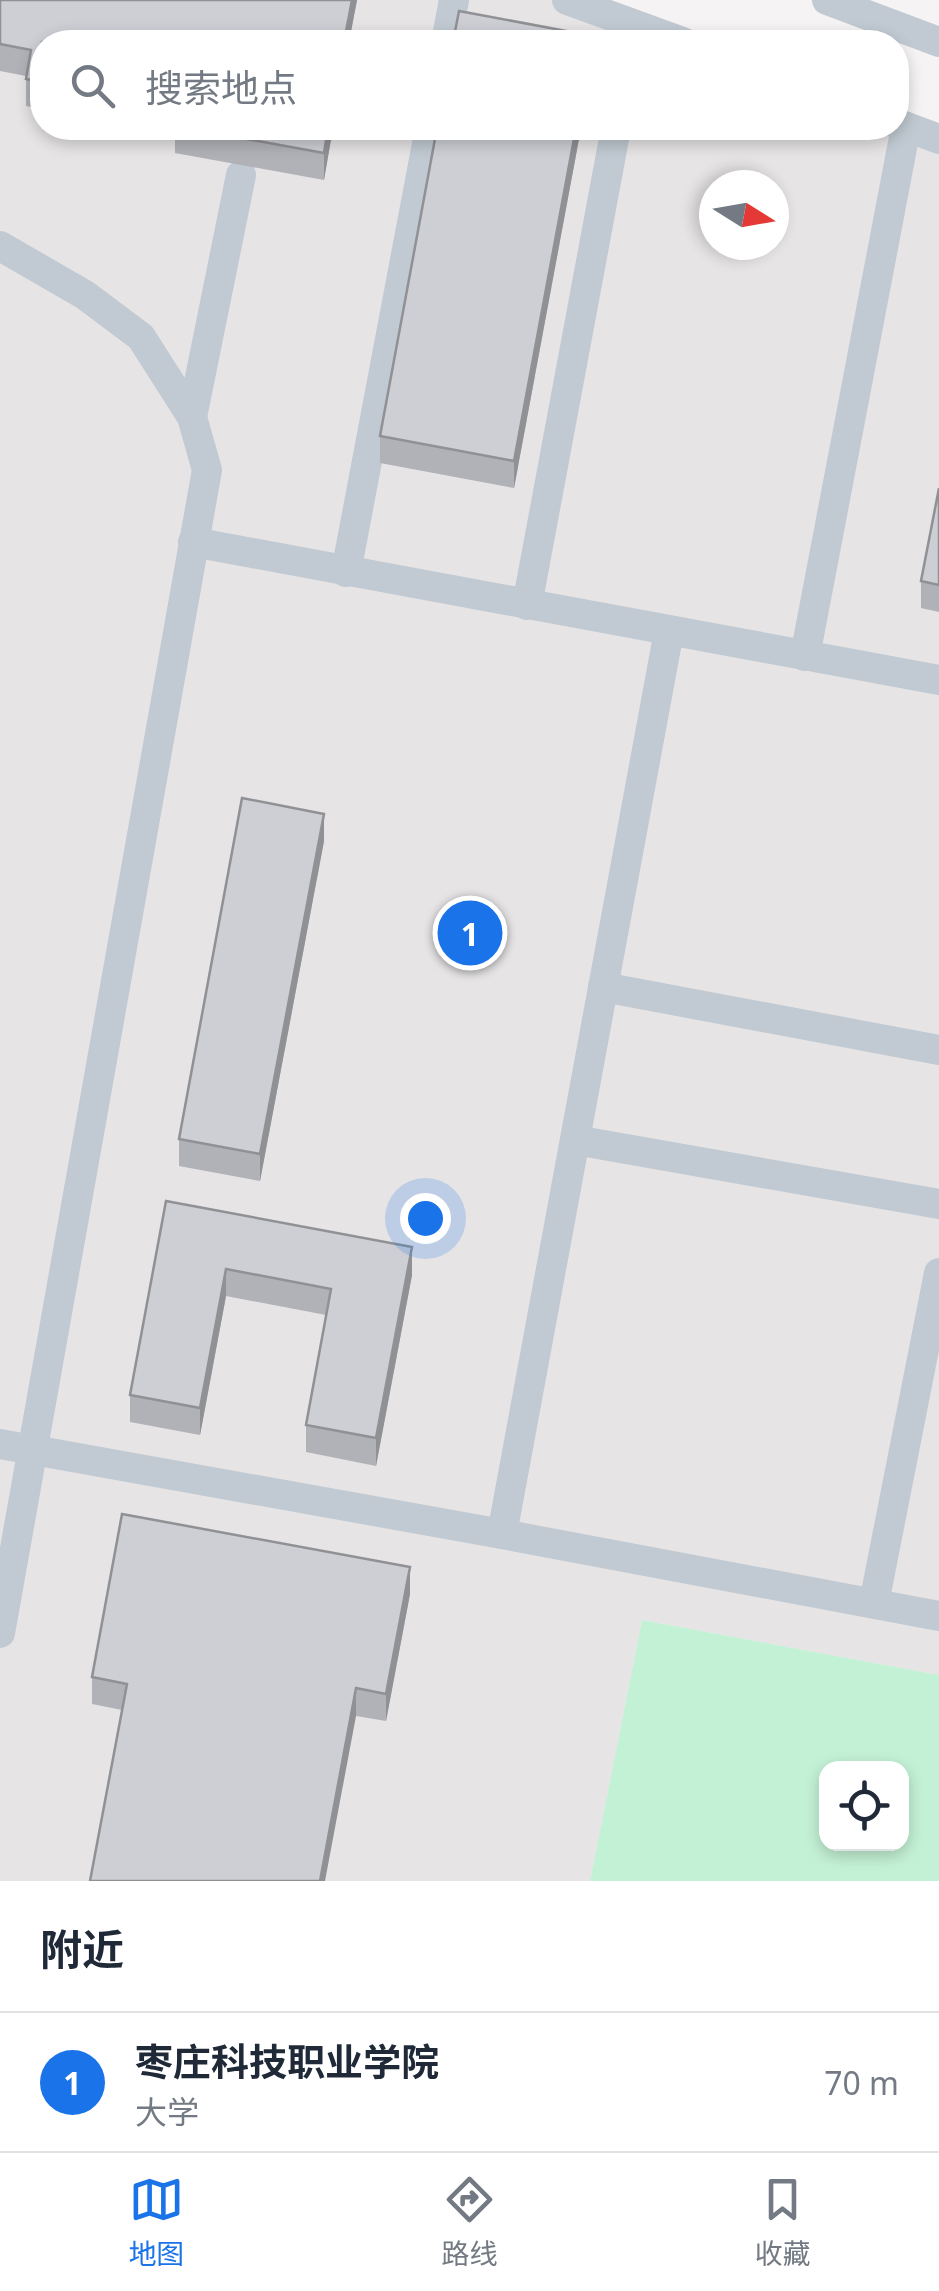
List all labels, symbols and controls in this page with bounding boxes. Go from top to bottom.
search box [30,30,909,140]
icon: search [65,58,120,113]
text: 搜索地点 [145,61,297,113]
north arrow [699,170,789,260]
pin: 1 [438,896,502,970]
your location [400,1193,451,1244]
map controls [819,1761,909,1851]
button: locate [819,1761,909,1851]
text: 附近 [40,1920,124,1977]
text: 枣庄科技职业学院 [135,2035,439,2087]
text: 1 [63,2061,82,2104]
text: 70 m [824,2061,899,2104]
text: 大学 [135,2090,199,2133]
tab: 地图 [128,2172,185,2272]
tab: 路线 [441,2172,498,2272]
tab: 收藏 [754,2172,811,2272]

